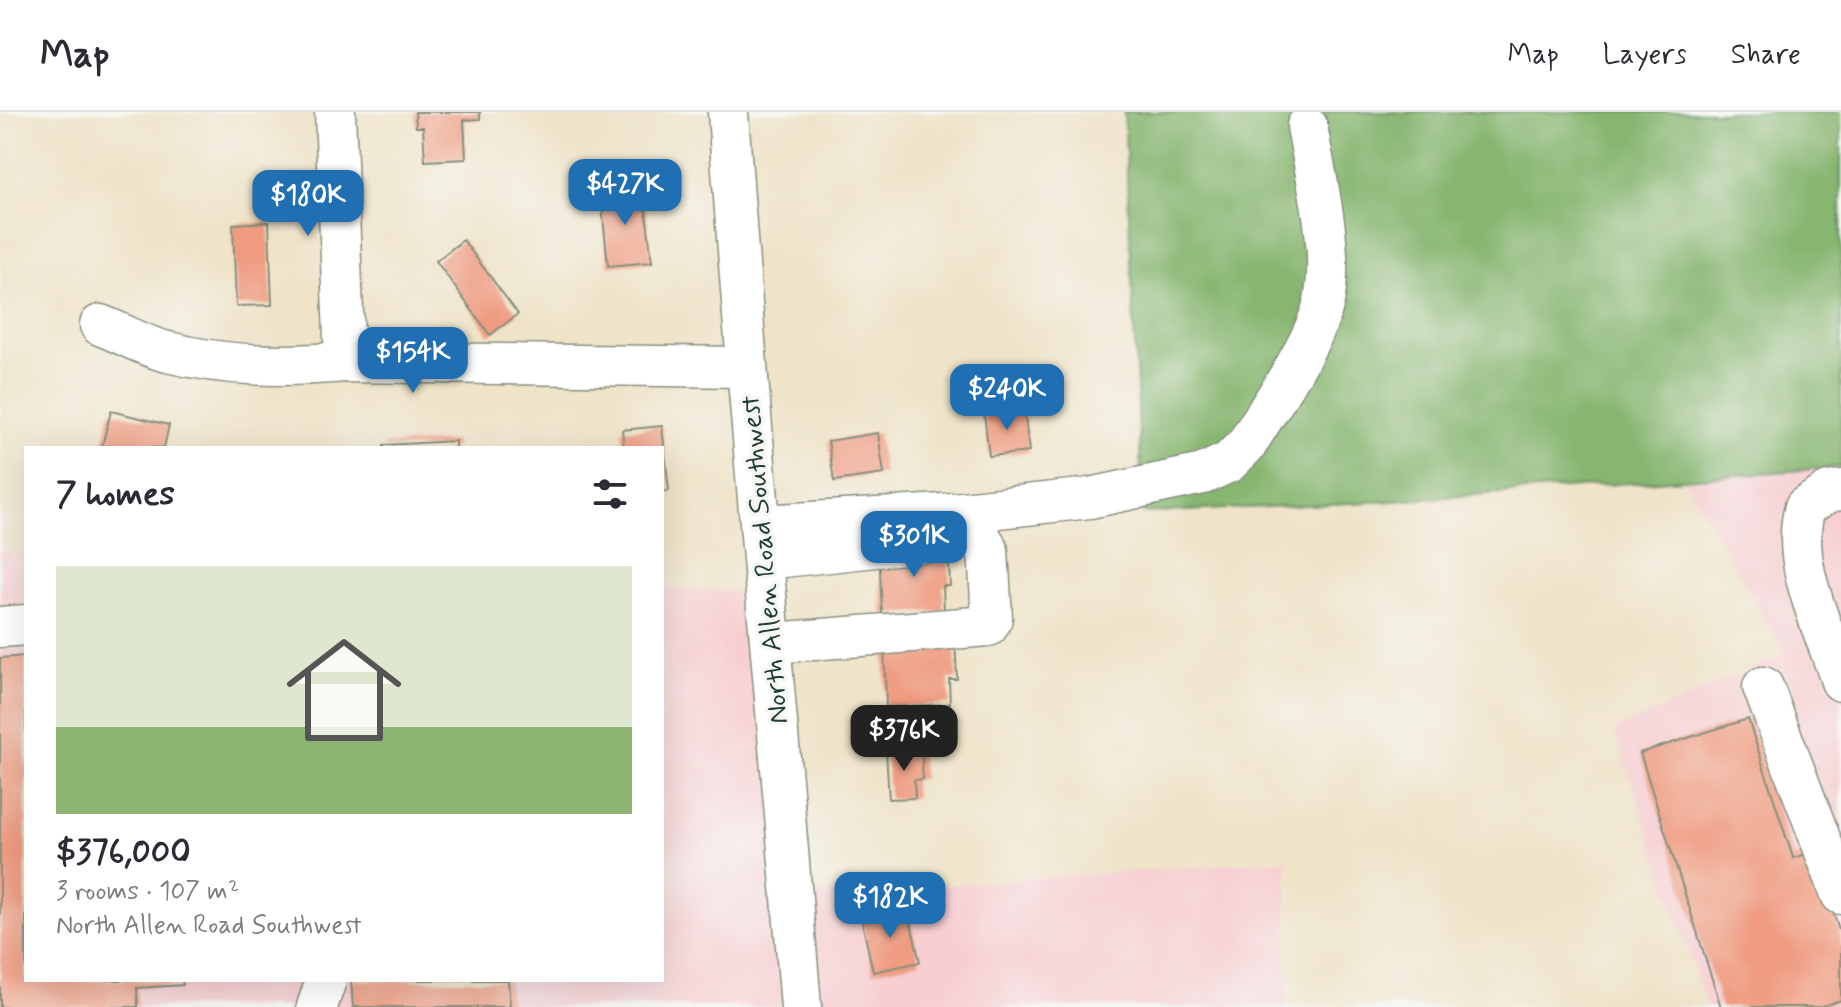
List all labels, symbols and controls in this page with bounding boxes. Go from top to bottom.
text: Map [40,31,110,80]
text: Map [1508,37,1559,74]
text: Layers [1603,37,1687,74]
text: Share [1731,37,1801,74]
pin: $427K [569,159,681,227]
text: $427K [586,168,664,202]
pin: $180K [252,170,364,238]
text: $180K [270,179,346,213]
pin: $154K [357,327,469,395]
text: $154K [376,336,450,370]
pin: $240K [951,364,1063,432]
text: $240K [968,373,1046,407]
street label: North Allen Road Southwest [733,393,798,725]
text: 7 homes [56,472,175,517]
icon: filters [588,472,632,516]
pin: $301K [858,511,970,579]
text: $301K [879,520,949,554]
icon: home [272,618,416,762]
pin: $376K [848,705,960,773]
text: $376K [869,714,939,748]
text: $376,000 [56,830,191,875]
pin: $182K [834,872,946,940]
text: 3 rooms · 107 m² [56,875,239,909]
text: $182K [852,881,928,915]
text: North Allen Road Southwest [56,909,362,943]

